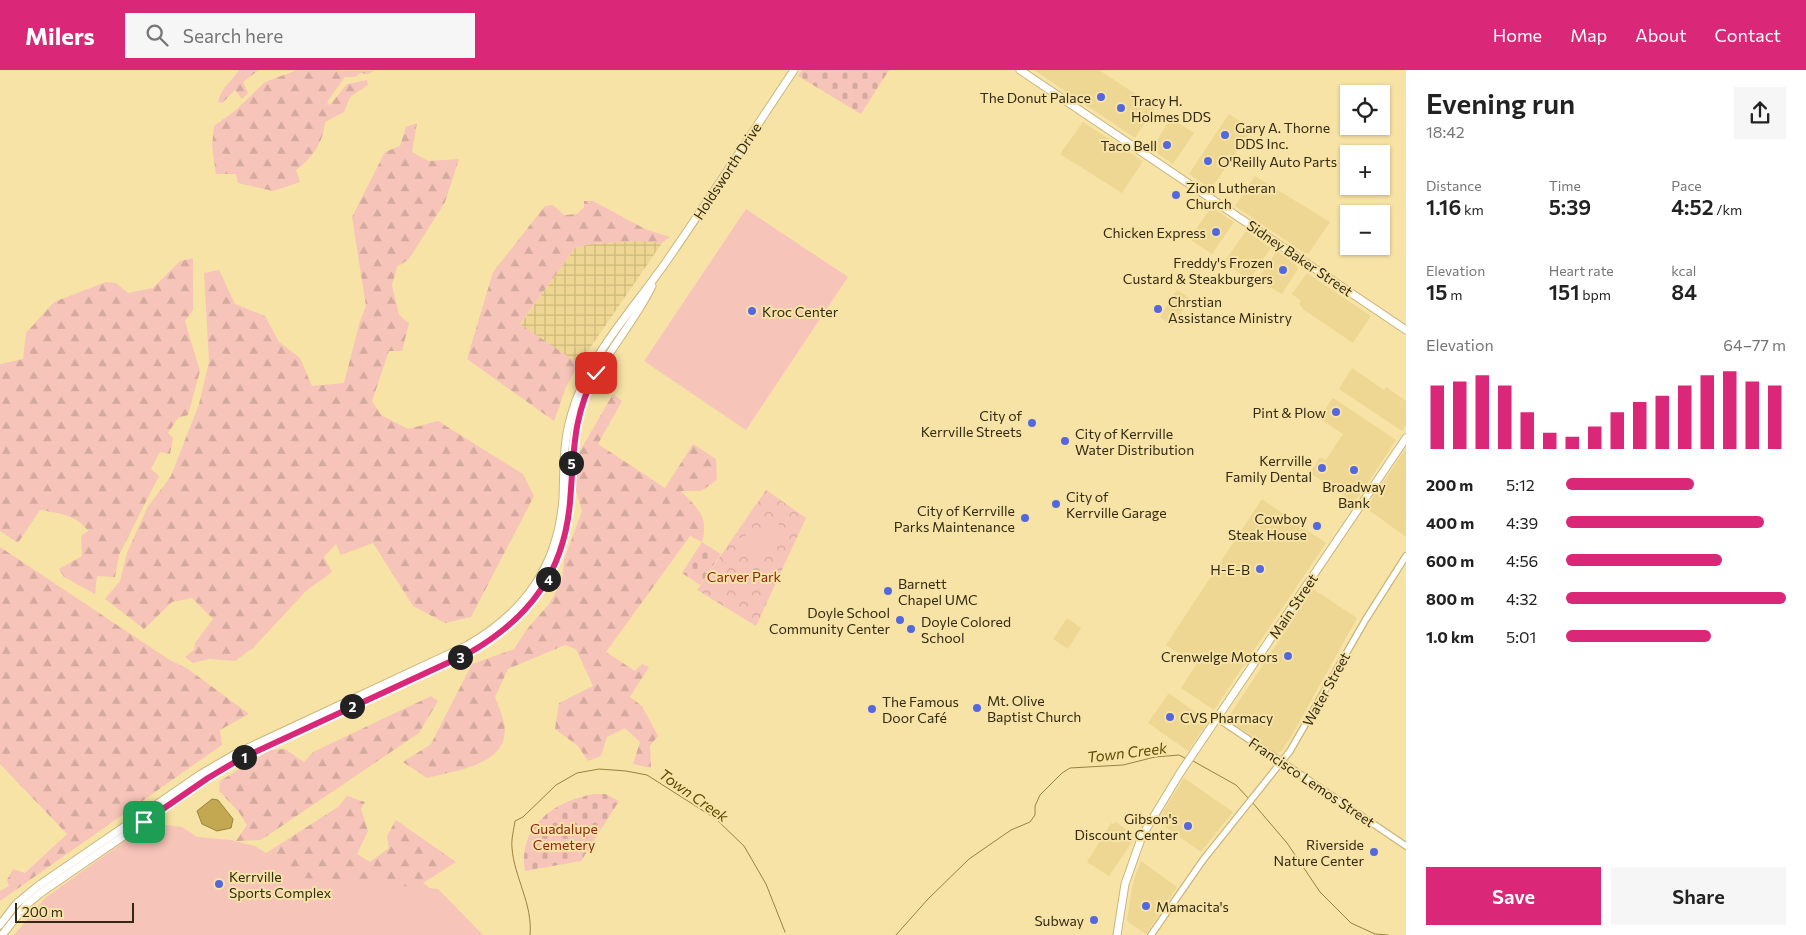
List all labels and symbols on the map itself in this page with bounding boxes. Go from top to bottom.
place label: The Donut Palace [980,89,1091,106]
marker: The Donut Palace [1095,91,1107,103]
place label: Tracy H. Holmes DDS [1131,92,1211,125]
marker: Tracy H. Holmes DDS [1115,102,1127,114]
street label: Holdsworth Drive [689,119,765,223]
place label: Gary A. Thorne DDS Inc. [1235,119,1330,152]
marker: Gary A. Thorne DDS Inc. [1219,129,1231,141]
place label: Taco Bell [1100,137,1157,154]
marker: Taco Bell [1161,139,1173,151]
place label: O'Reilly Auto Parts [1218,153,1337,170]
marker: O'Reilly Auto Parts [1202,155,1214,167]
place label: Zion Lutheran Church [1186,179,1276,212]
marker: Zion Lutheran Church [1170,189,1182,201]
street label: Sidney Baker Street [1244,216,1356,300]
place label: Chicken Express [1103,224,1206,241]
marker: Chicken Express [1210,226,1222,238]
place label: Freddy's Frozen Custard & Steakburgers [1123,254,1273,287]
marker: Freddy's Frozen Custard & Steakburgers [1277,264,1289,276]
place label: Chrstian Assistance Ministry [1168,293,1292,326]
place label: Kroc Center [762,303,839,320]
marker: Chrstian Assistance Ministry [1152,303,1164,315]
marker: Kroc Center [746,305,758,317]
pin [575,352,617,394]
place label: Pint & Plow [1253,404,1326,421]
marker: Pint & Plow [1330,406,1342,418]
place label: City of Kerrville Streets [921,407,1022,440]
marker: City of Kerrville Streets [1026,417,1038,429]
place label: City of Kerrville Water Distribution [1075,425,1194,458]
marker: City of Kerrville Water Distribution [1059,435,1071,447]
pin: 5 [558,450,584,476]
place label: Kerrville Family Dental [1225,452,1312,485]
marker: Kerrville Family Dental [1316,462,1328,474]
marker: Broadway Bank [1348,464,1360,476]
place label: Broadway Bank [1322,478,1386,511]
place label: City of Kerrville Garage [1066,488,1167,521]
marker: City of Kerrville Garage [1050,498,1062,510]
place label: City of Kerrville Parks Maintenance [894,502,1015,535]
place label: Cowboy Steak House [1228,510,1307,543]
marker: City of Kerrville Parks Maintenance [1019,512,1031,524]
marker: Cowboy Steak House [1311,520,1323,532]
place label: H-E-B [1210,561,1250,578]
marker: H-E-B [1254,563,1266,575]
pin: 4 [536,566,560,592]
park label: Carver Park [707,568,782,585]
street label: Main Street [1265,570,1321,642]
place label: Barnett Chapel UMC [898,575,978,608]
marker: Barnett Chapel UMC [882,585,894,597]
place label: Doyle School Community Center [769,604,890,637]
place label: Doyle Colored School [921,613,1011,646]
marker: Doyle School Community Center [894,614,906,626]
marker: Doyle Colored School [905,623,917,635]
pin: 3 [448,644,472,670]
place label: Crenwelge Motors [1161,648,1278,665]
street label: Water Street [1299,649,1353,729]
marker: Crenwelge Motors [1282,650,1294,662]
place label: Mt. Olive Baptist Church [987,692,1081,725]
place label: The Famous Door Café [882,693,959,726]
pin: 2 [340,694,364,718]
marker: Mt. Olive Baptist Church [971,702,983,714]
marker: The Famous Door Café [866,703,878,715]
place label: CVS Pharmacy [1180,709,1273,726]
marker: CVS Pharmacy [1164,711,1176,723]
street label: Francisco Lemos Street [1246,734,1378,831]
water label: Town Creek [1086,738,1169,766]
pin: 1 [232,744,256,770]
water label: Town Creek [656,765,733,826]
pin [123,801,165,843]
place label: Gibson's Discount Center [1075,810,1178,843]
park label: Guadalupe Cemetery [530,820,598,853]
marker: Gibson's Discount Center [1182,820,1194,832]
place label: Riverside Nature Center [1274,836,1364,869]
marker: Riverside Nature Center [1368,846,1380,858]
place label: Kerrville Sports Complex [229,868,332,901]
marker: Kerrville Sports Complex [213,878,225,890]
place label: Mamacita's [1156,898,1229,915]
scale bar [15,900,134,923]
marker: Mamacita's [1140,900,1152,912]
place label: Subway [1034,912,1084,929]
marker: Subway [1088,914,1100,926]

